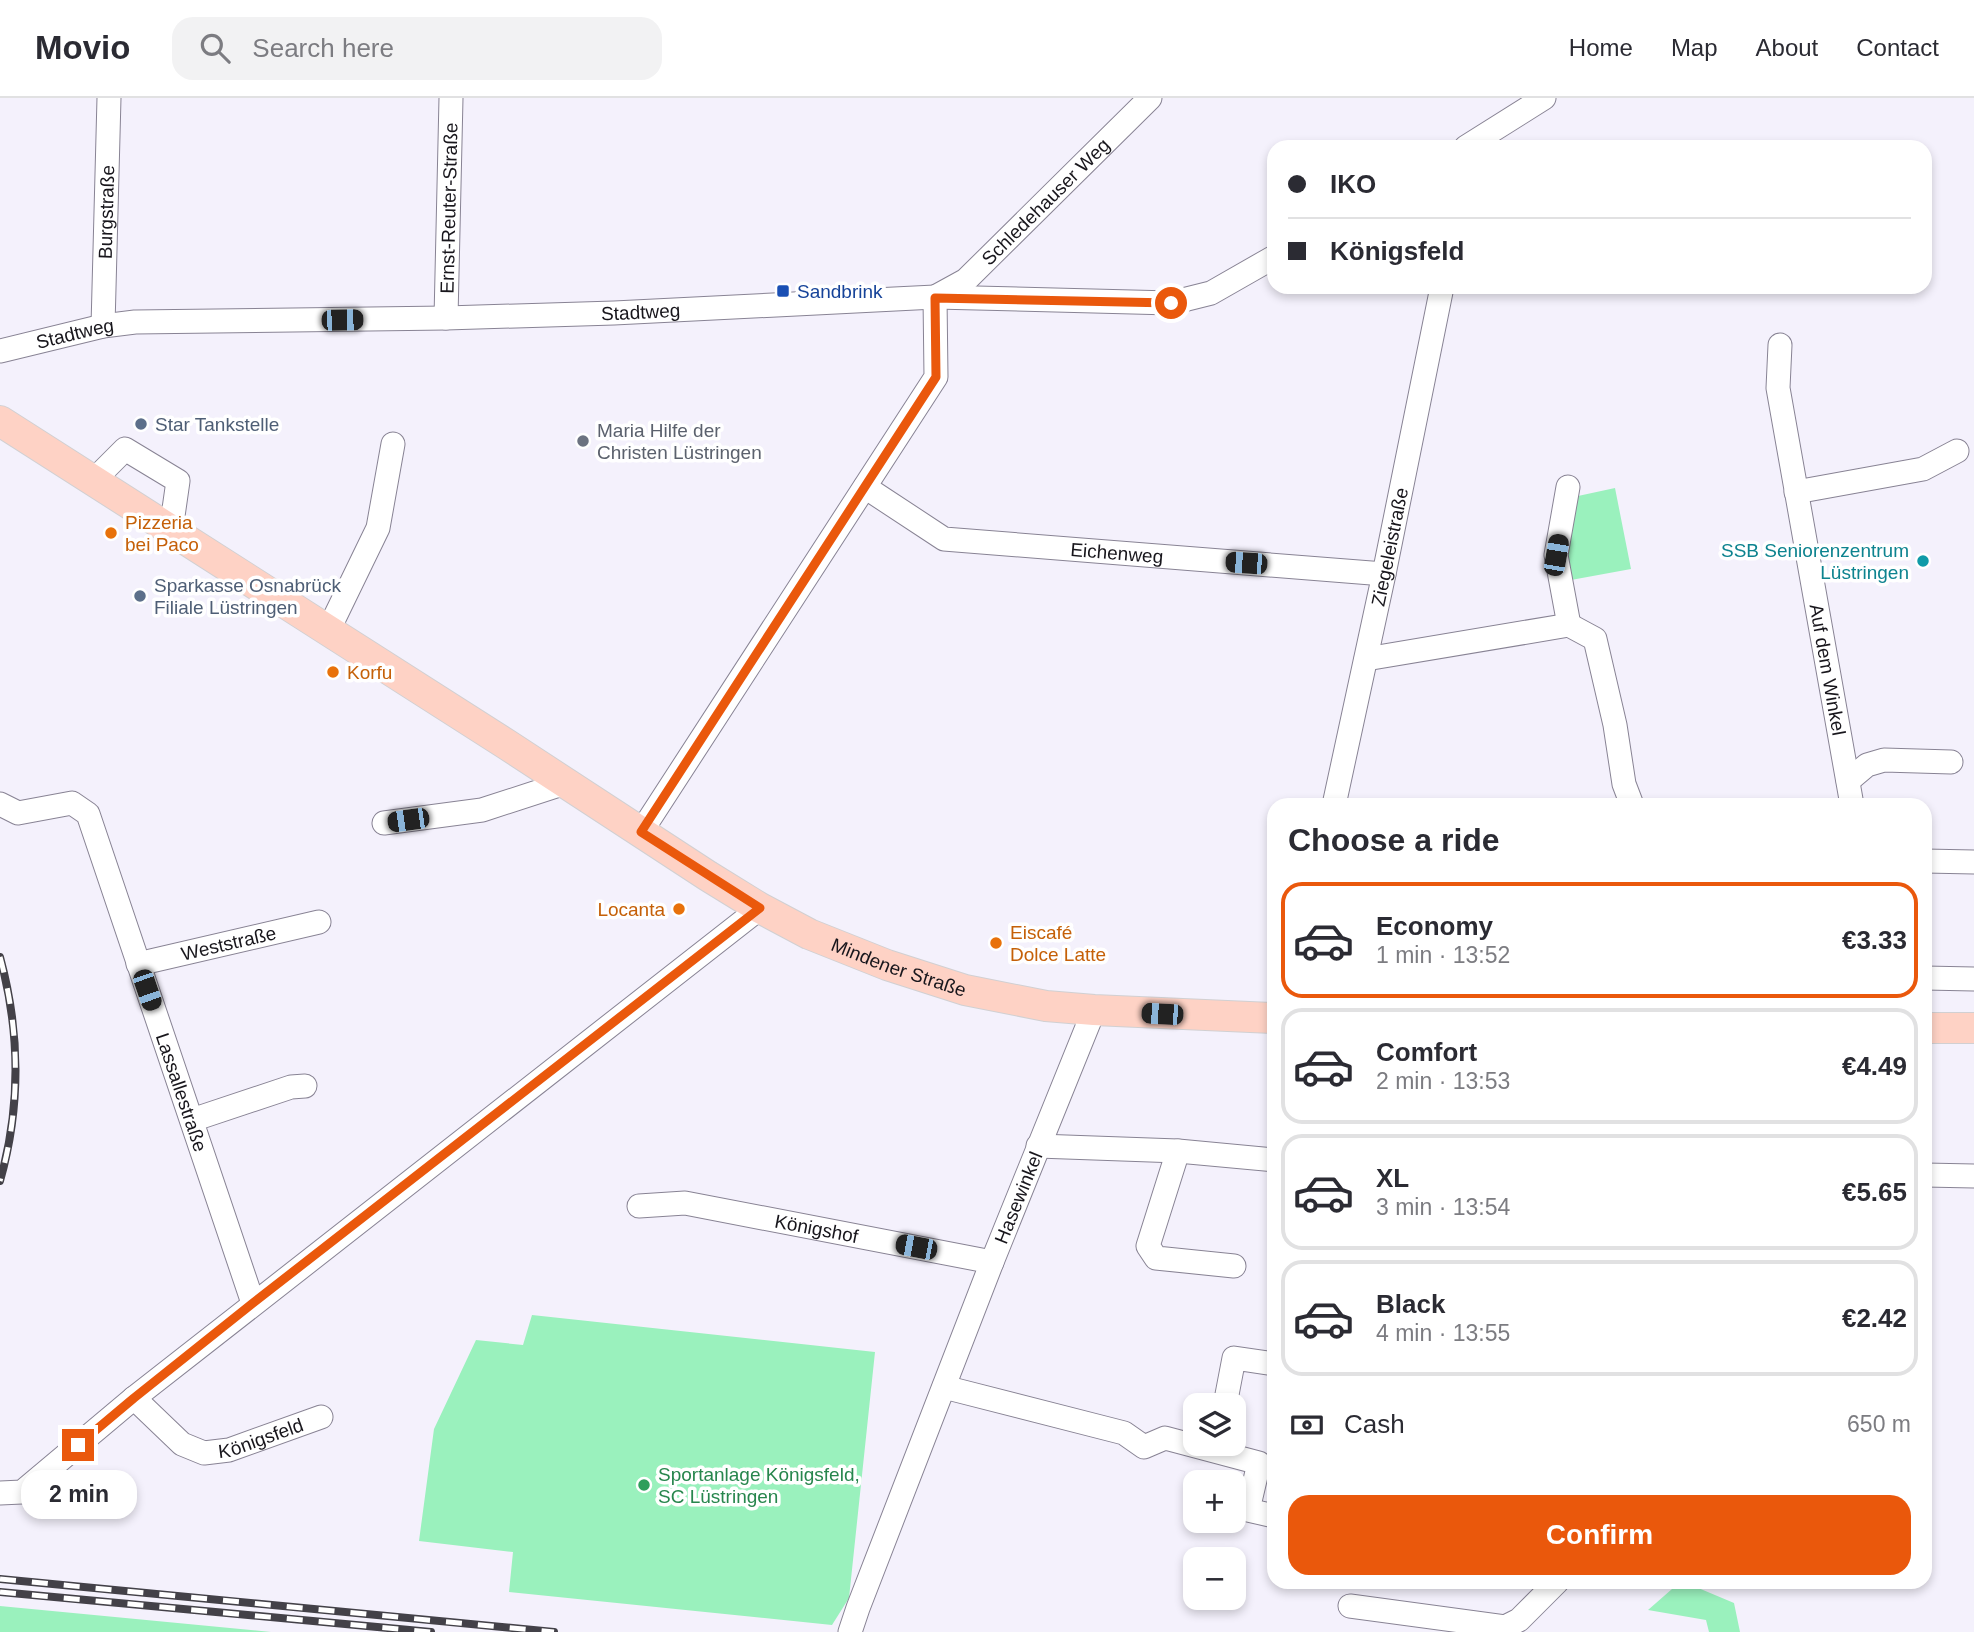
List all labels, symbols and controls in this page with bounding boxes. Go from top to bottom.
search box [172,17,662,80]
text: Movio [35,29,130,66]
icon: search [196,29,234,67]
text: Search here [252,33,394,63]
text: Home [1569,34,1633,61]
text: Map [1671,34,1718,61]
text: About [1756,34,1818,61]
text: Contact [1856,34,1939,61]
street label: Ernst-Reuter-Straße [437,122,461,294]
street label: Schledehauser Weg [978,134,1114,269]
street label: Burgstraße [95,165,118,259]
text: IKO [1330,169,1376,199]
text: Königsfeld [1330,236,1464,266]
place label: Sandbrink [797,281,883,302]
marker: Sandbrink [775,283,791,299]
route start [1155,287,1187,319]
street label: Stadtweg [601,300,681,324]
car [321,309,364,331]
street label: Stadtweg [34,315,115,353]
place label: Star Tankstelle [155,414,279,435]
marker: Star Tankstelle [133,416,149,432]
place label: Maria Hilfe der Christen Lüstringen [597,420,762,463]
marker: Maria Hilfe der Christen Lüstringen [575,433,591,449]
street label: Ziegeleistraße [1367,486,1412,608]
place label: Pizzeria bei Paco [125,512,199,555]
marker: Pizzeria bei Paco [103,525,119,541]
car [1543,532,1570,578]
street label: Eichenweg [1070,539,1164,567]
place label: SSB Seniorenzentrum Lüstringen [1721,540,1909,583]
car [1225,551,1268,575]
marker: SSB Seniorenzentrum Lüstringen [1915,553,1931,569]
place label: Sparkasse Osnabrück Filiale Lüstringen [154,575,341,618]
marker: Sparkasse Osnabrück Filiale Lüstringen [132,588,148,604]
street label: Auf dem Winkel [1806,602,1849,737]
place label: Korfu [347,662,392,683]
marker: Korfu [325,664,341,680]
car [386,807,431,833]
text: Choose a ride [1288,822,1500,858]
place label: Locanta [597,899,665,920]
marker: Locanta [671,901,687,917]
icon: car [1292,909,1355,972]
text: Economy [1376,911,1493,941]
street label: Weststraße [179,922,278,965]
place label: Eiscafé Dolce Latte [1010,922,1106,965]
text: €3.33 [1842,925,1907,955]
street label: Mindener Straße [828,934,969,1001]
marker: Eiscafé Dolce Latte [988,935,1004,951]
text: 1 min · 13:52 [1376,942,1510,968]
car [131,967,164,1013]
car [1141,1002,1184,1026]
street label: Lassallestraße [152,1030,211,1154]
icon: car [1292,1035,1355,1098]
text: Comfort [1376,1037,1477,1067]
text: €4.49 [1842,1051,1907,1081]
text: 2 min · 13:53 [1376,1068,1510,1094]
street label: Hasewinkel [991,1149,1047,1247]
icon: car [1292,1161,1355,1224]
text: XL [1376,1163,1409,1193]
text: €5.65 [1842,1177,1907,1207]
text: 3 min · 13:54 [1376,1194,1510,1220]
street label: Königshof [773,1210,861,1247]
car [894,1233,939,1261]
icon: car [1292,1287,1355,1350]
text: Black [1376,1289,1445,1319]
text: €2.42 [1842,1303,1907,1333]
text: 4 min · 13:55 [1376,1320,1510,1346]
map controls [1183,1393,1246,1610]
button: layers [1183,1393,1246,1456]
icon: cash [1288,1406,1326,1444]
text: Cash [1344,1409,1405,1439]
text: 650 m [1847,1411,1911,1437]
street label: Königsfeld [217,1414,306,1462]
route end [62,1429,94,1461]
place label: Sportanlage Königsfeld, SC Lüstringen [658,1464,860,1507]
callout: 2 min [20,1470,136,1518]
button: + [1183,1470,1246,1533]
marker: Sportanlage Königsfeld, SC Lüstringen [636,1477,652,1493]
text: 2 min [49,1481,109,1507]
button: Confirm [1288,1495,1911,1575]
button: − [1183,1547,1246,1610]

